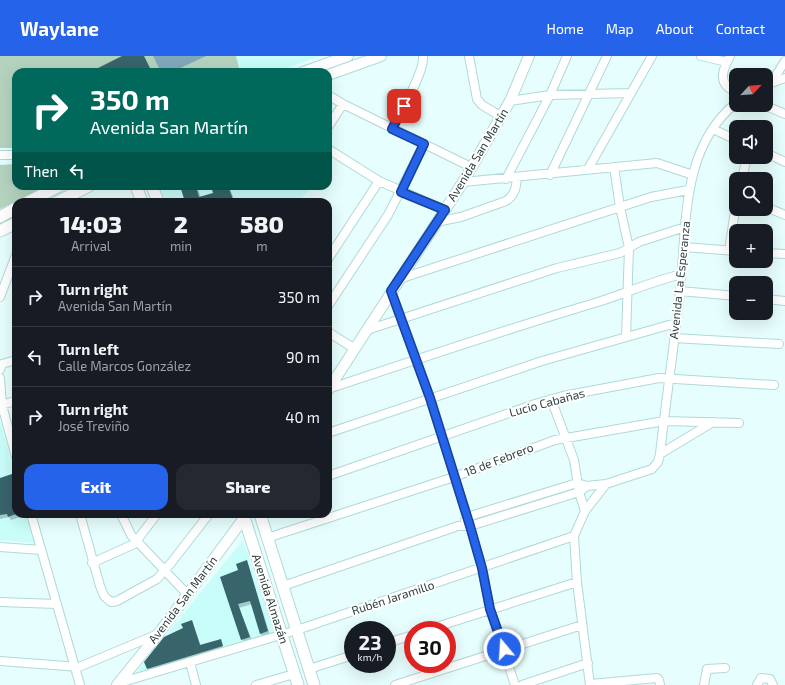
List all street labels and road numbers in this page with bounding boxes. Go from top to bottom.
street label: Avenida San Martín [444,106,510,203]
street label: Avenida La Esperanza [666,220,692,340]
street label: Lucio Cabañas [507,385,586,419]
street label: 18 de Febrero [462,439,535,479]
street label: Avenida Almazán [250,552,292,645]
street label: Avenida San Martín [145,553,220,646]
street label: Rubén Jaramillo [349,577,436,617]

